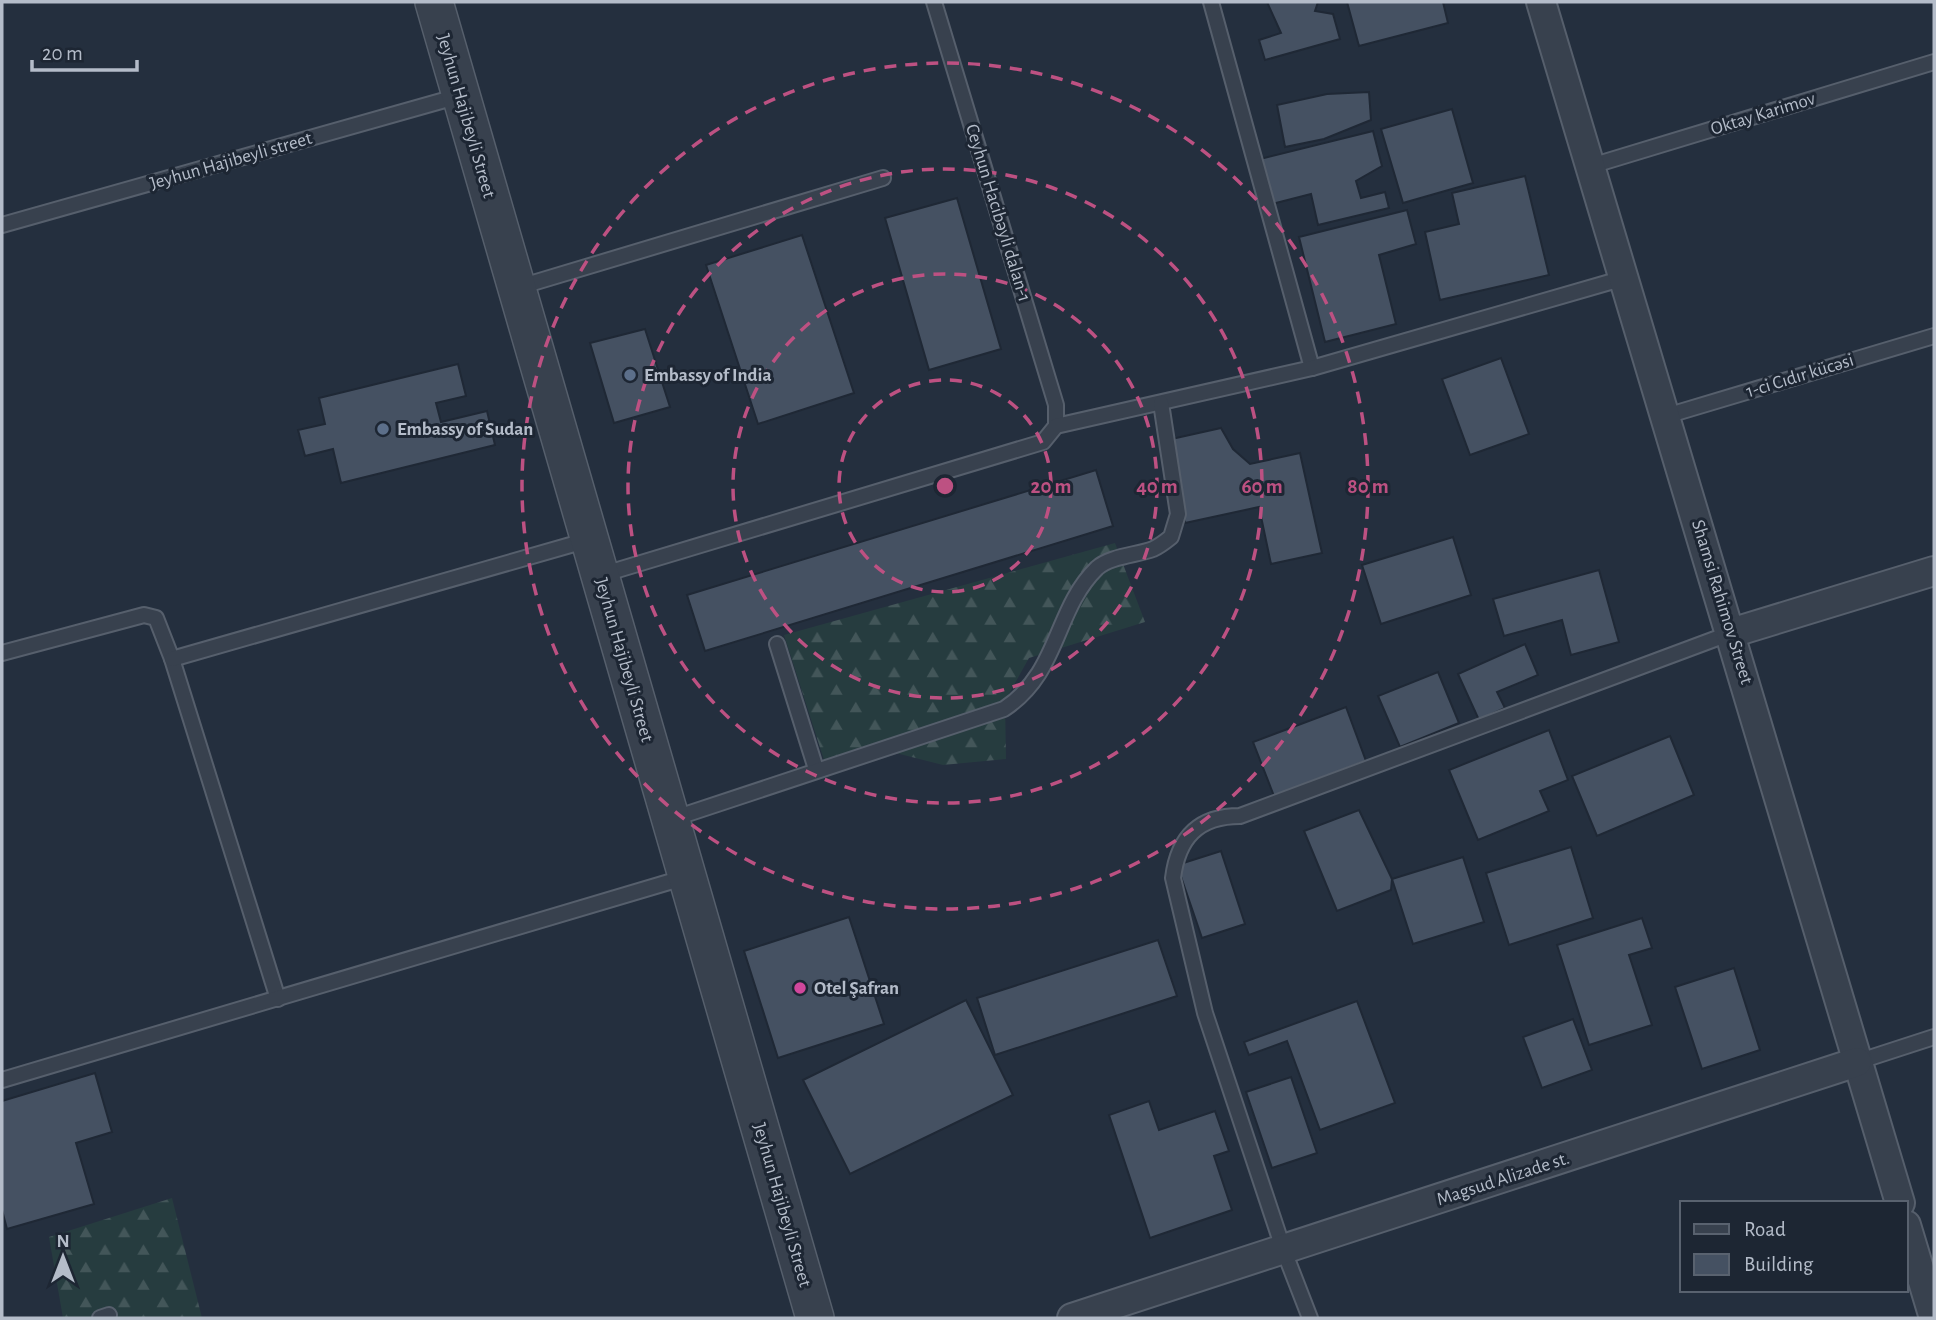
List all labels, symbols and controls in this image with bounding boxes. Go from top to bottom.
scale bar [32,28,136,72]
street label: Jeyhun Hajibeyli Street [434,32,498,200]
text: 20 m [42,43,83,64]
street label: Oktay Karimov [1708,89,1818,139]
street label: Ceyhun Hacibəyli dalan-1 [962,122,1034,304]
street label: Jeyhun Hajibeyli street [148,129,314,193]
street label: 1-ci Cıdır kücəsi [1744,351,1856,401]
place label: Embassy of India [644,366,772,385]
marker: Embassy of India [622,367,638,383]
place label: Embassy of Sudan [397,420,533,439]
marker: Embassy of Sudan [375,421,391,437]
centre of rings [933,474,957,498]
text: 20 m [1031,476,1071,497]
text: 40 m [1136,476,1178,497]
text: 60 m [1241,476,1283,497]
text: 80 m [1347,476,1389,497]
street label: Shamsi Rahimov Street [1688,518,1756,686]
street label: Jeyhun Hajibeyli Street [592,576,656,744]
place label: Otel Şafran [814,979,899,998]
marker: Otel Şafran [792,980,808,996]
street label: Jeyhun Hajibeyli Street [750,1121,814,1289]
street label: Magsud Alizade st. [1434,1149,1572,1209]
legend [1680,1201,1908,1292]
text: Road [1744,1219,1786,1240]
north arrow [28,1222,98,1292]
text: N [56,1232,70,1251]
text: Building [1744,1254,1814,1275]

